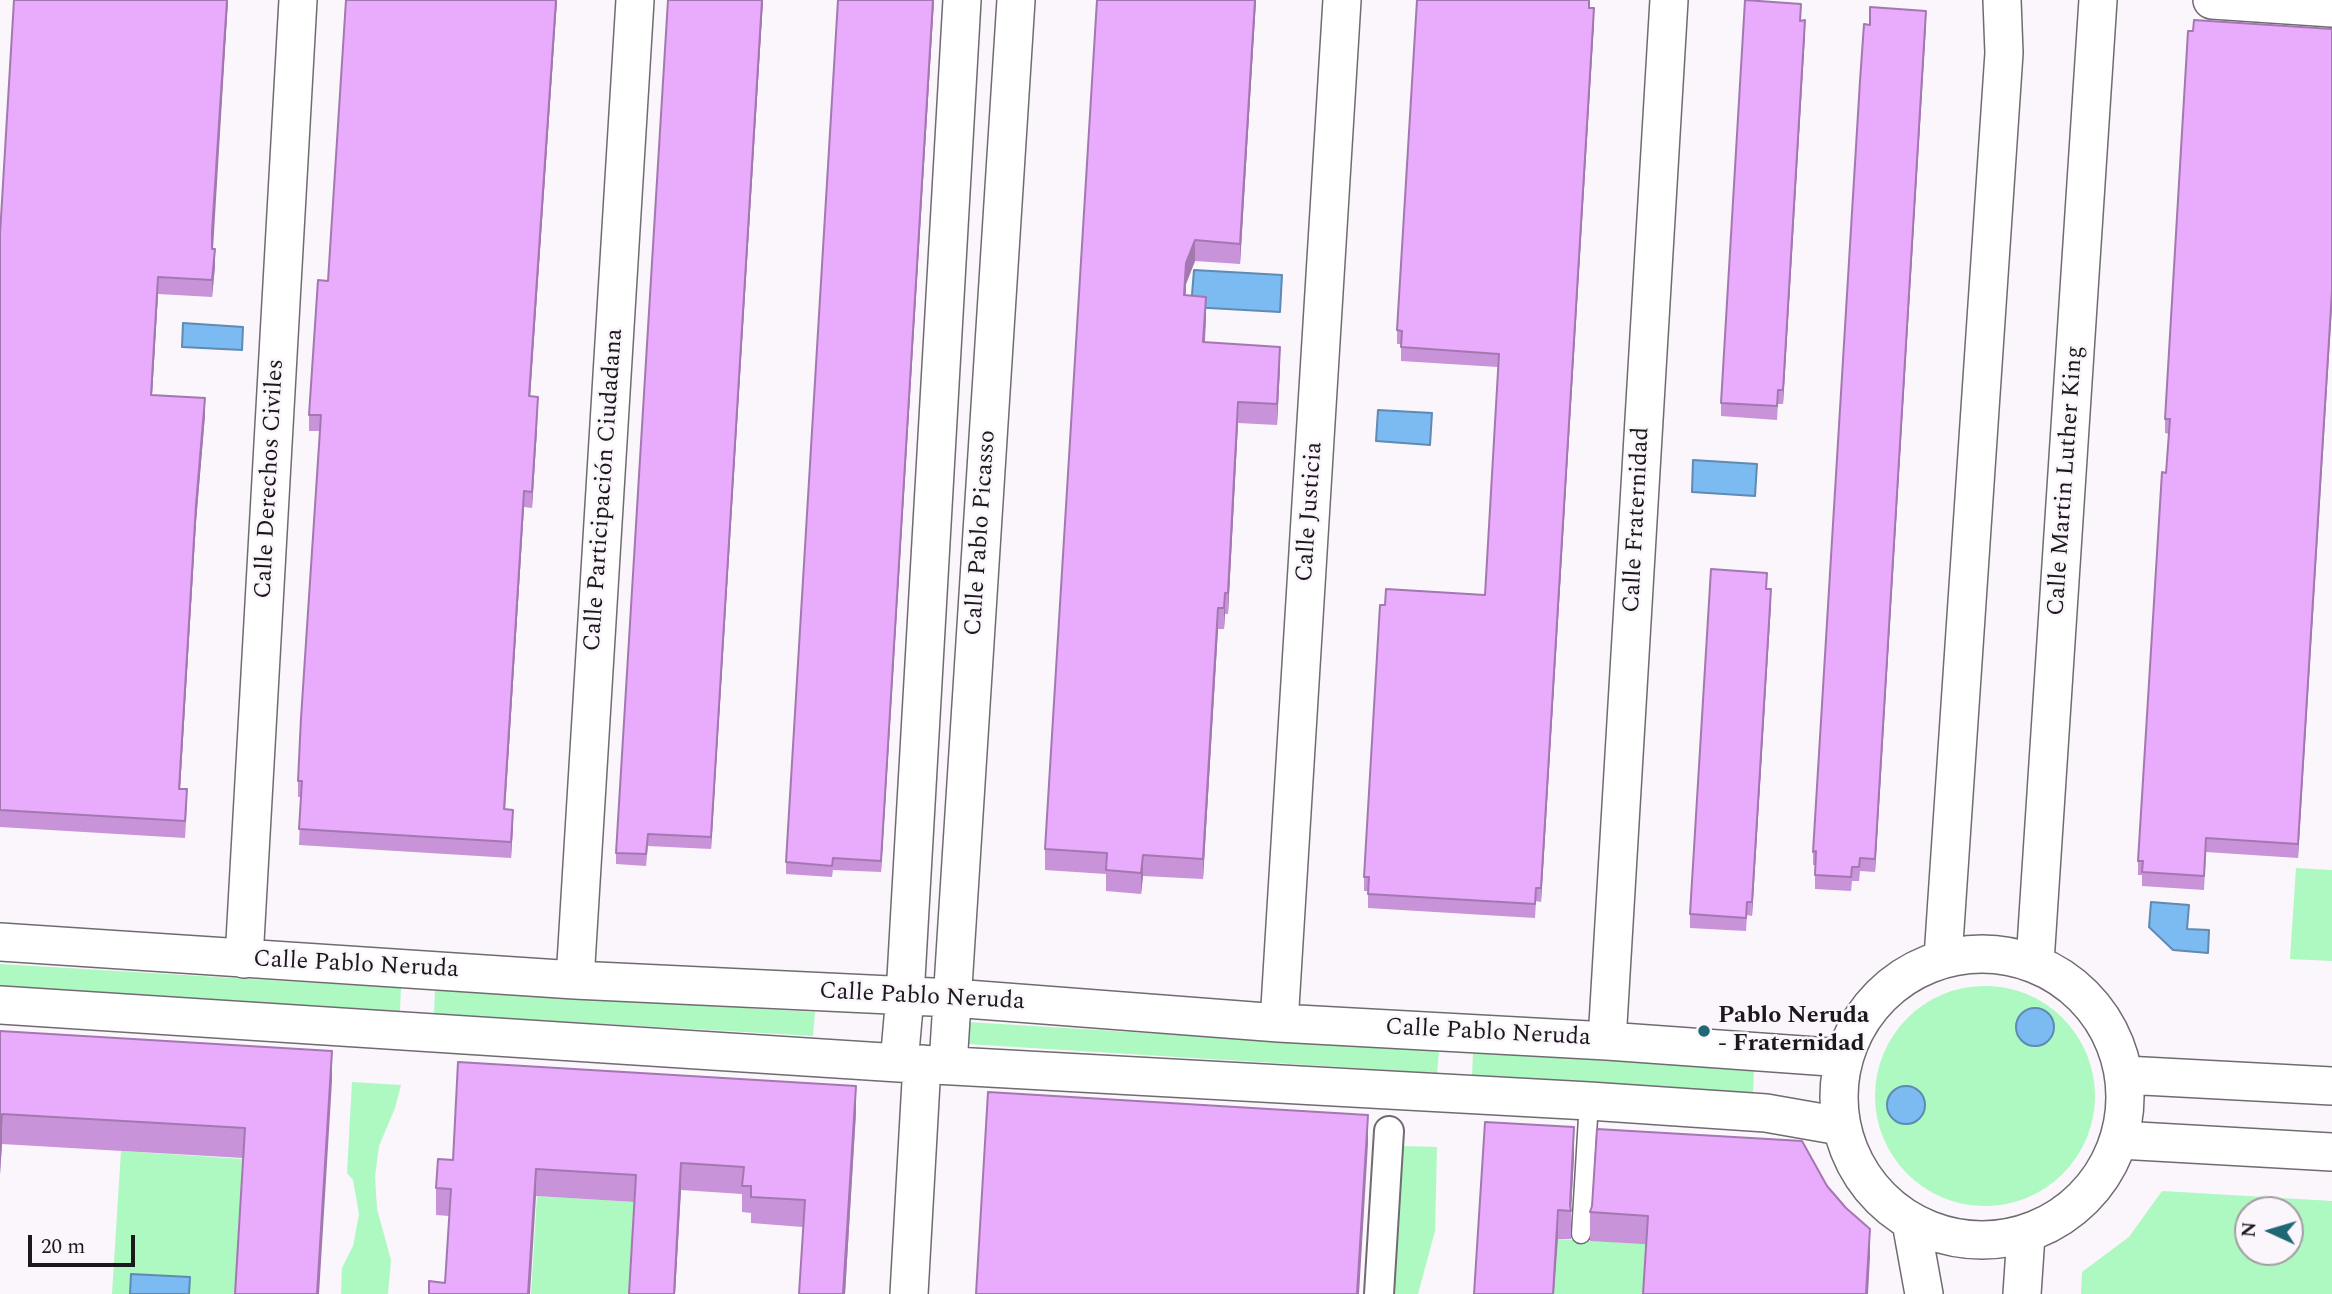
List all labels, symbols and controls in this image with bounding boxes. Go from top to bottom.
street label: Calle Participación Ciudadana [579,328,631,652]
street label: Calle Martin Luther King [2043,345,2091,617]
street label: Calle Derechos Civiles [250,358,292,600]
street label: Calle Fraternidad [1619,426,1657,614]
street label: Calle Pablo Picasso [960,429,1004,637]
street label: Calle Justicia [1292,441,1330,583]
street label: Calle Pablo Neruda [253,946,459,986]
street label: Calle Pablo Neruda [819,978,1025,1018]
place label: Pablo Neruda - Fraternidad [1718,1003,1869,1059]
street label: Calle Pablo Neruda [1385,1014,1591,1054]
marker: Pablo Neruda - Fraternidad [1696,1023,1712,1039]
north arrow [2234,1196,2304,1266]
scale bar [32,1220,138,1264]
text: N [2235,1221,2265,1238]
text: 20 m [41,1231,85,1263]

